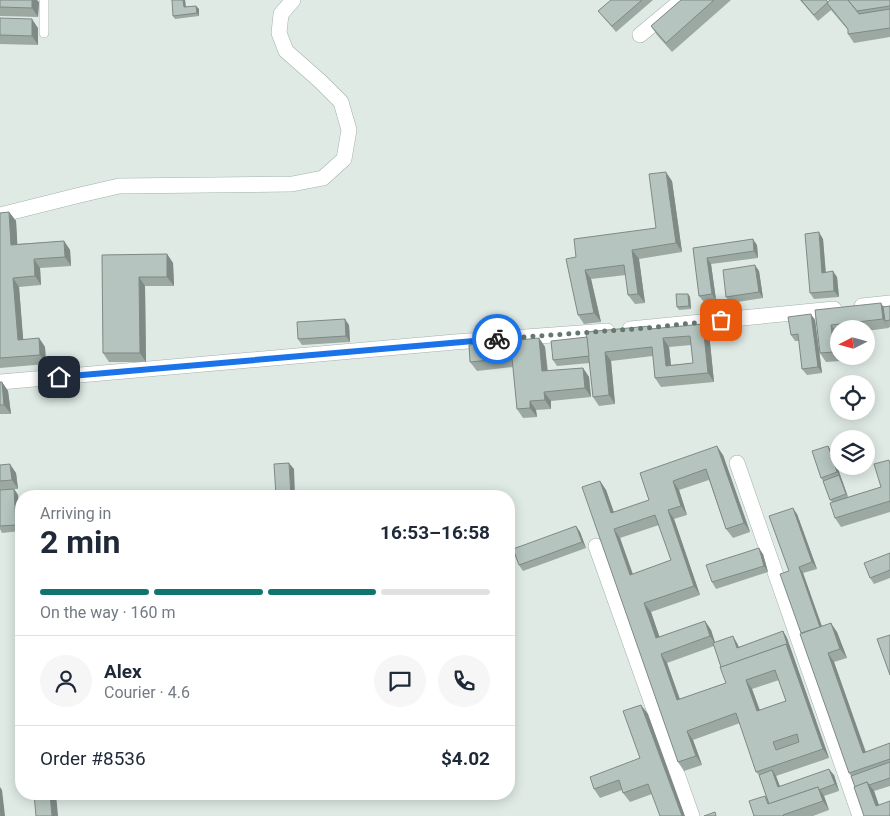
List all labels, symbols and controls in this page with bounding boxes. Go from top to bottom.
pin [700,299,742,341]
icon: bag [707,306,735,334]
courier [472,314,522,364]
north arrow [830,320,875,365]
map controls [830,320,875,475]
icon: bike [483,325,511,353]
pin [38,356,80,398]
icon: home [45,363,73,391]
button: locate [830,375,875,420]
button: layers [830,430,875,475]
text: Arriving in [40,504,111,523]
text: 16:53–16:58 [380,521,490,544]
text: 2 min [40,523,120,561]
text: On the way · 160 m [40,603,176,622]
button: person [40,655,92,707]
button: chat [374,655,426,707]
button: phone [438,655,490,707]
text: Alex [104,660,142,683]
text: Courier · 4.6 [104,683,190,702]
text: Order #8536 [40,747,146,770]
text: $4.02 [441,747,490,770]

